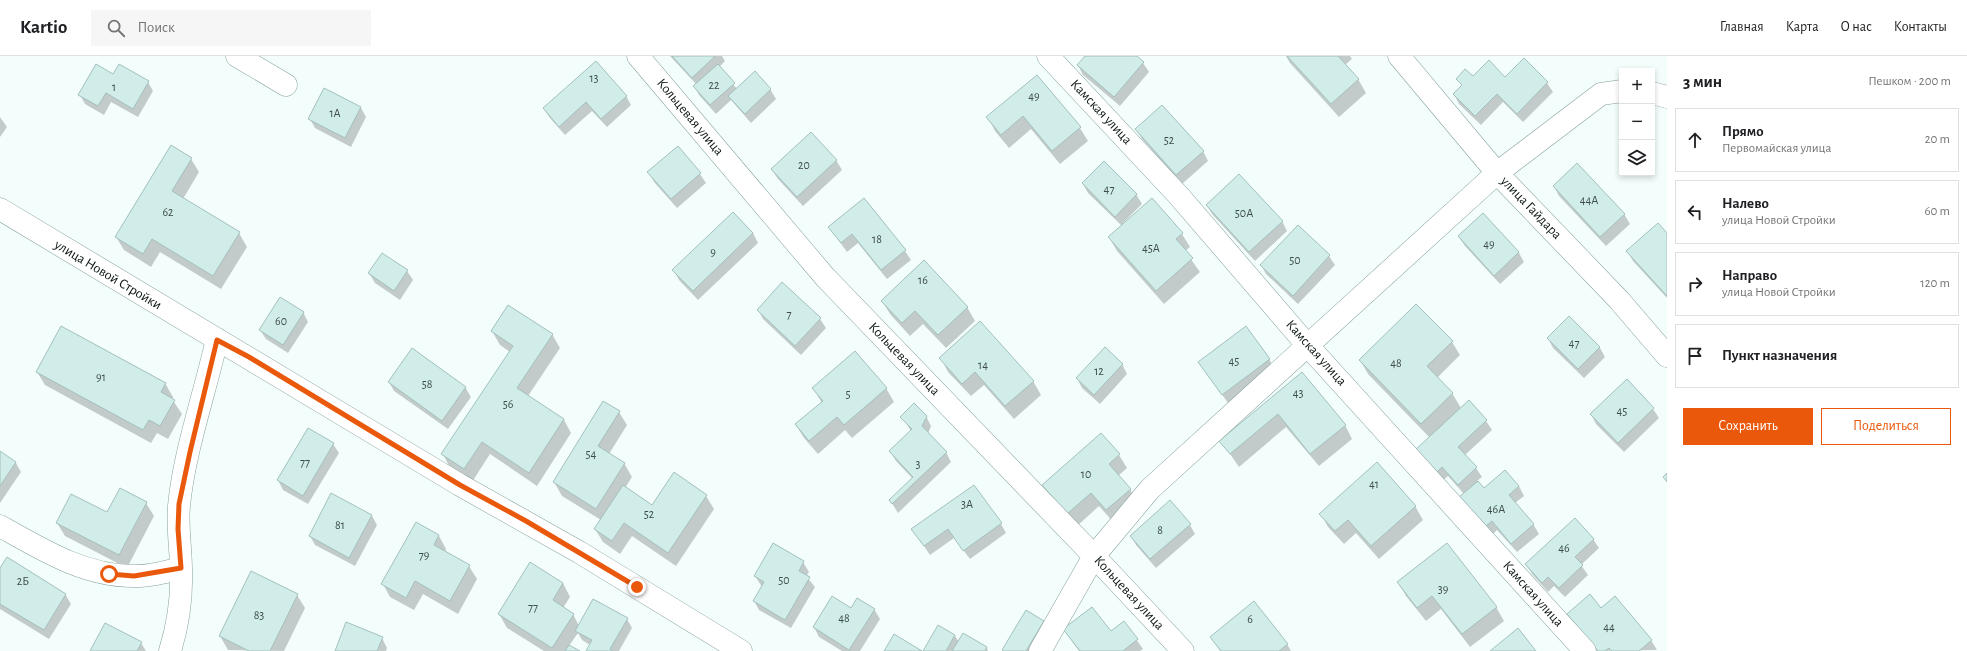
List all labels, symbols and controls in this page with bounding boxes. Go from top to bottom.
search box [91,10,371,46]
icon: search [105,17,127,39]
text: Kartio [20,18,67,37]
text: Поиск [137,20,175,35]
text: Главная [1720,20,1764,34]
text: Карта [1786,20,1819,34]
text: О нас [1841,20,1872,34]
text: Контакты [1894,20,1947,34]
map controls [1619,68,1655,176]
button: + [1619,68,1655,104]
house number: 13 [589,72,599,84]
text: 3 мин [1683,73,1722,90]
text: Пешком · 200 m [1868,75,1951,88]
street label: Кольцевая улица [654,76,726,159]
street label: Камская улица [1068,77,1135,148]
house number: 22 [709,79,720,91]
house number: 1 [112,81,116,93]
house number: 49 [1028,90,1040,102]
button: − [1619,104,1655,140]
house number: 1А [329,107,341,119]
text: Прямо [1722,124,1764,139]
icon: ahead [1684,129,1706,151]
text: 20 m [1925,133,1950,146]
house number: 52 [1164,134,1175,146]
button: layers [1619,140,1655,176]
text: Первомайская улица [1722,142,1832,155]
house number: 20 [798,159,810,171]
street label: улица Гайдара [1497,173,1565,242]
house number: 47 [1104,183,1114,195]
house number: 44А [1580,194,1598,206]
text: Налево [1722,196,1769,211]
icon: left [1684,201,1706,223]
text: 60 m [1924,205,1950,218]
house number: 62 [162,206,174,218]
house number: 50А [1235,207,1253,219]
text: улица Новой Стройки [1722,214,1836,227]
house number: 18 [872,233,882,245]
street label: улица Новой Стройки [51,237,164,312]
house number: 49 [1483,238,1495,250]
house number: 45А [1142,242,1160,254]
house number: 9 [710,246,716,258]
house number: 50 [1289,254,1301,266]
text: Направо [1722,268,1777,283]
icon: right [1684,273,1706,295]
house number: 16 [918,274,928,286]
text: 120 m [1920,277,1950,290]
text: улица Новой Стройки [1722,286,1836,299]
house number: 7 [786,308,792,320]
house number: 60 [275,315,287,327]
street label: Камская улица [1283,317,1349,389]
street label: Кольцевая улица [866,320,943,399]
house number: 47 [1569,337,1579,349]
icon: arrive [1684,345,1706,367]
text: Пункт назначения [1722,348,1837,363]
house number: 45 [1229,355,1239,367]
house number: 48 [1390,357,1402,369]
house number: 14 [978,359,988,371]
house number: 12 [1094,365,1104,377]
house number: 91 [96,371,106,383]
house number: 58 [422,378,433,390]
house number: 43 [1293,387,1303,399]
house number: 5 [845,388,851,400]
house number: 56 [503,398,514,410]
house number: 45 [1617,405,1627,417]
button: Сохранить [1683,408,1813,445]
button: Поделиться [1821,408,1951,445]
house number: 54 [586,448,597,460]
house number: 77 [300,456,310,468]
house number: 3 [916,458,921,470]
house number: 10 [1081,468,1091,480]
house number: 41 [1369,478,1379,490]
house number: 3А [961,498,973,510]
house number: 46А [1487,503,1505,515]
house number: 52 [644,508,655,520]
house number: 81 [335,519,345,531]
house number: 8 [1157,524,1163,536]
house number: 46 [1558,542,1570,554]
house number: 79 [419,549,430,561]
street label: Кольцевая улица [1091,553,1167,633]
street label: Камская улица [1500,558,1566,630]
route start [100,565,118,583]
house number: 50 [778,574,790,586]
house number: 2Б [17,575,29,587]
route end [628,578,646,596]
house number: 39 [1438,583,1449,595]
house number: 77 [528,601,538,613]
house number: 83 [254,609,264,621]
house number: 48 [838,612,850,624]
house number: 6 [1247,613,1253,625]
house number: 44 [1603,621,1615,633]

